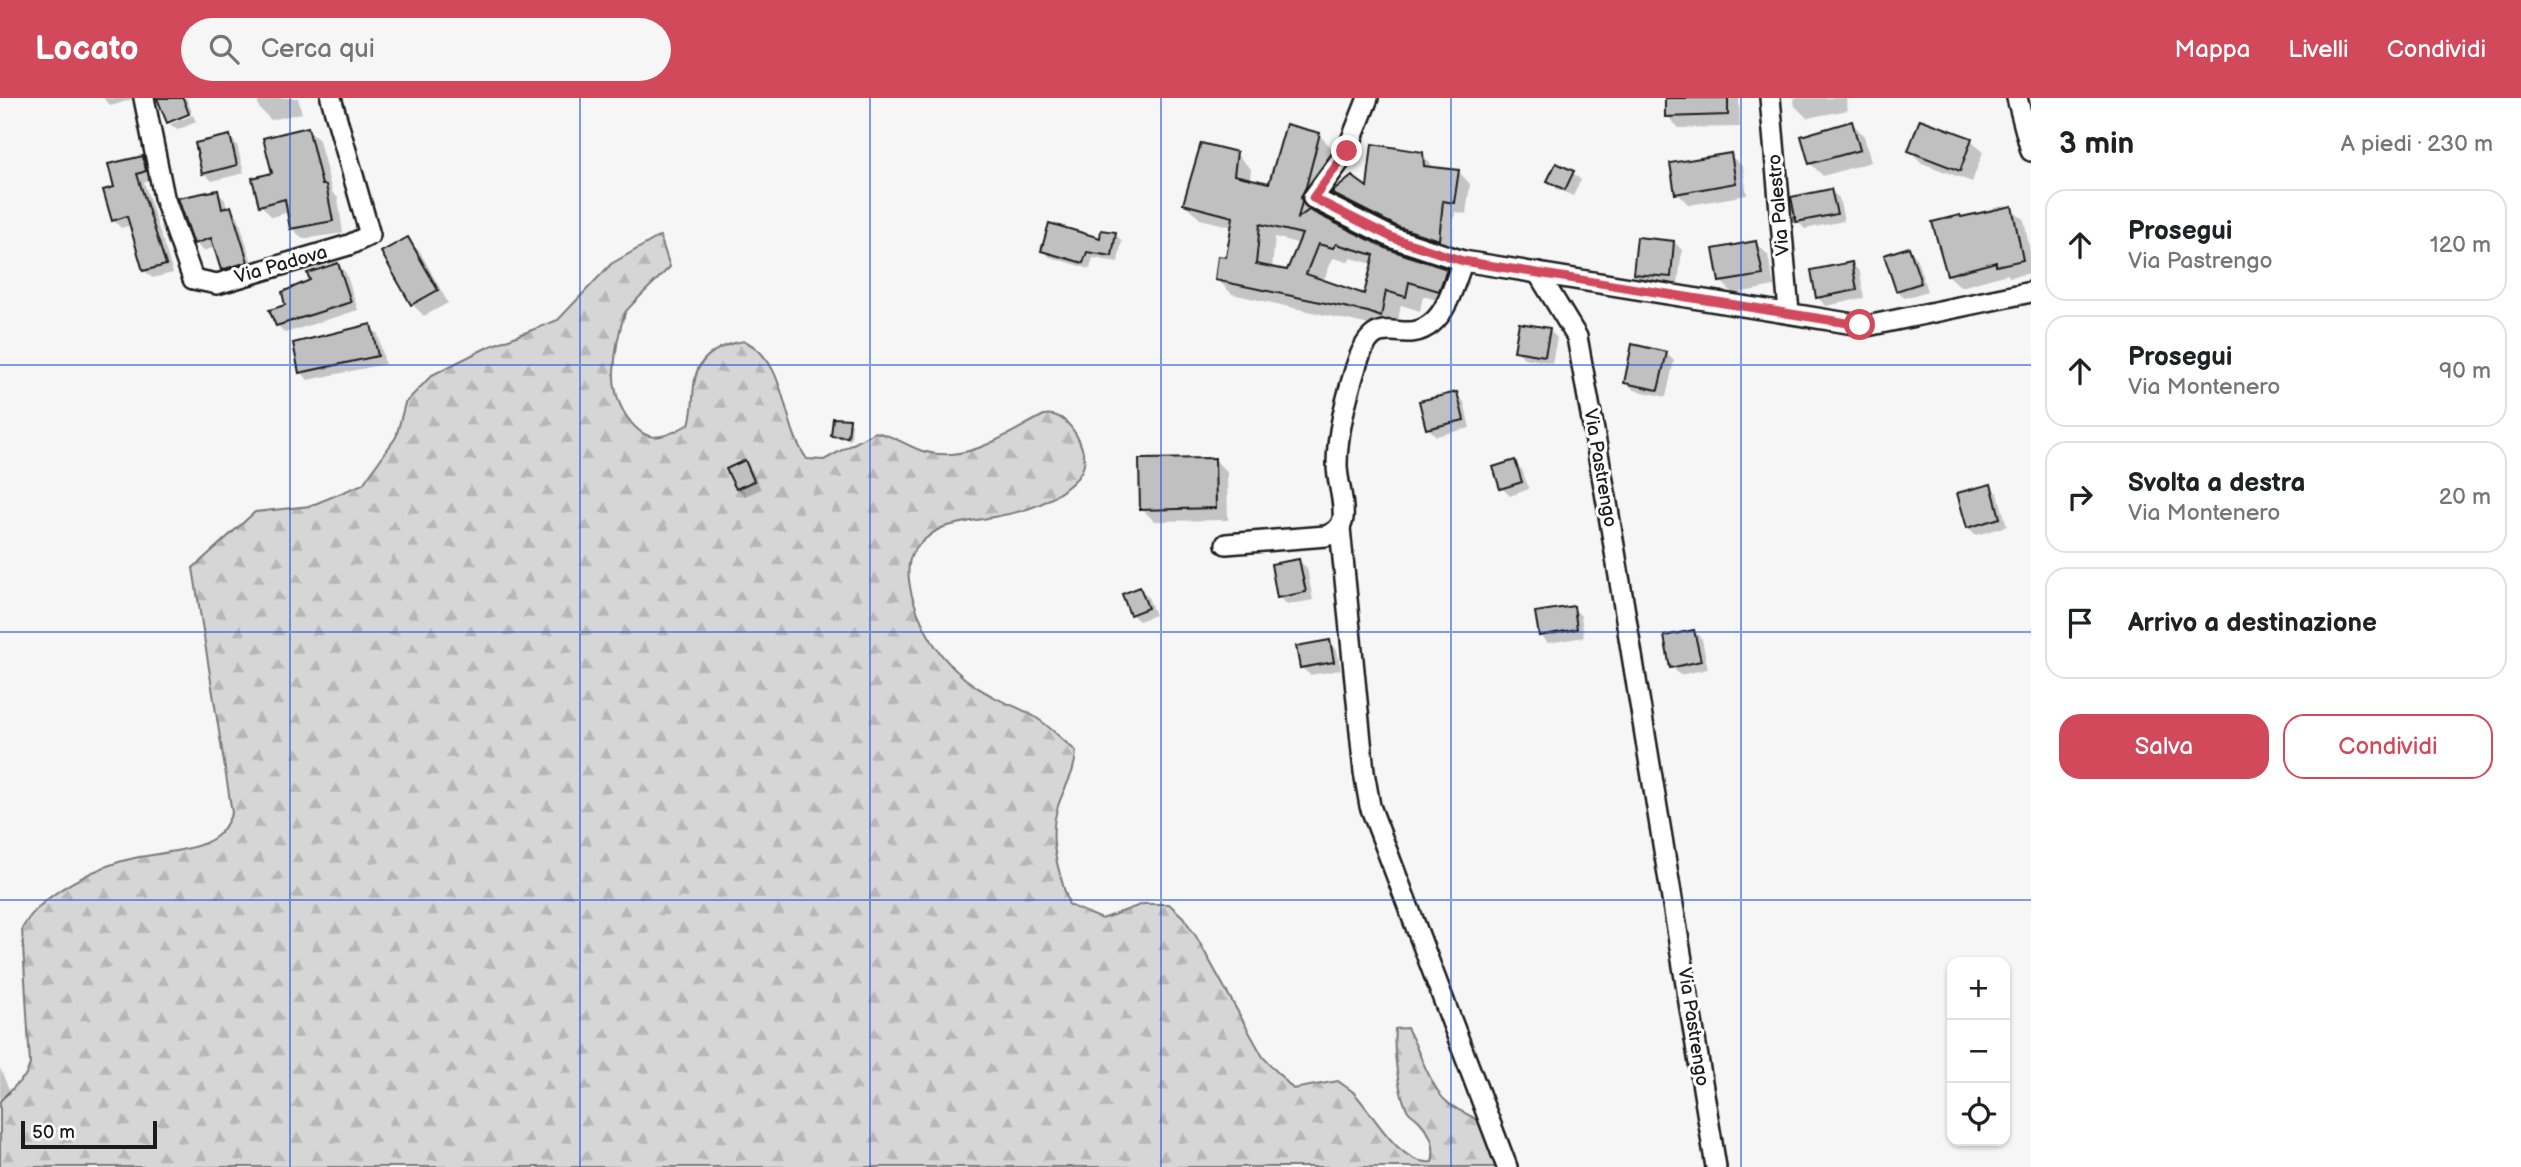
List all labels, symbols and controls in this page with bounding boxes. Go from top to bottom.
search box [181,18,671,81]
text: Locato [35,29,139,69]
icon: search [205,30,243,68]
text: Cerca qui [261,34,375,65]
text: Mappa [2175,35,2250,64]
text: Livelli [2288,35,2349,64]
text: Condividi [2387,35,2486,64]
text: 3 min [2059,126,2134,162]
text: A piedi · 230 m [2341,130,2493,158]
route end [1331,135,1362,166]
street label: Via Palestro [1763,153,1795,257]
text: Prosegui [2128,216,2232,247]
icon: ahead [2061,226,2099,264]
text: 120 m [2430,231,2491,259]
street label: Via Padova [232,241,330,289]
text: Via Pastrengo [2128,247,2273,275]
route start [1844,309,1875,340]
text: Prosegui [2128,342,2232,373]
icon: ahead [2061,352,2099,390]
text: 90 m [2439,357,2491,385]
text: Via Montenero [2128,373,2280,401]
street label: Via Pastrengo [1578,407,1622,529]
text: Svolta a destra [2128,468,2305,499]
icon: right [2061,478,2099,516]
text: 20 m [2439,483,2491,511]
text: Via Montenero [2128,499,2280,527]
icon: arrive [2061,604,2099,642]
text: Arrivo a destinazione [2128,608,2377,639]
button: Salva [2059,714,2269,779]
button: Condividi [2283,714,2493,779]
map controls [1947,957,2010,1146]
button: + [1947,957,2010,1020]
street label: Via Pastrengo [1672,966,1714,1088]
button: − [1947,1020,2010,1083]
button: locate [1947,1083,2010,1146]
scale bar [21,1118,158,1150]
text: 50 m [32,1121,75,1144]

